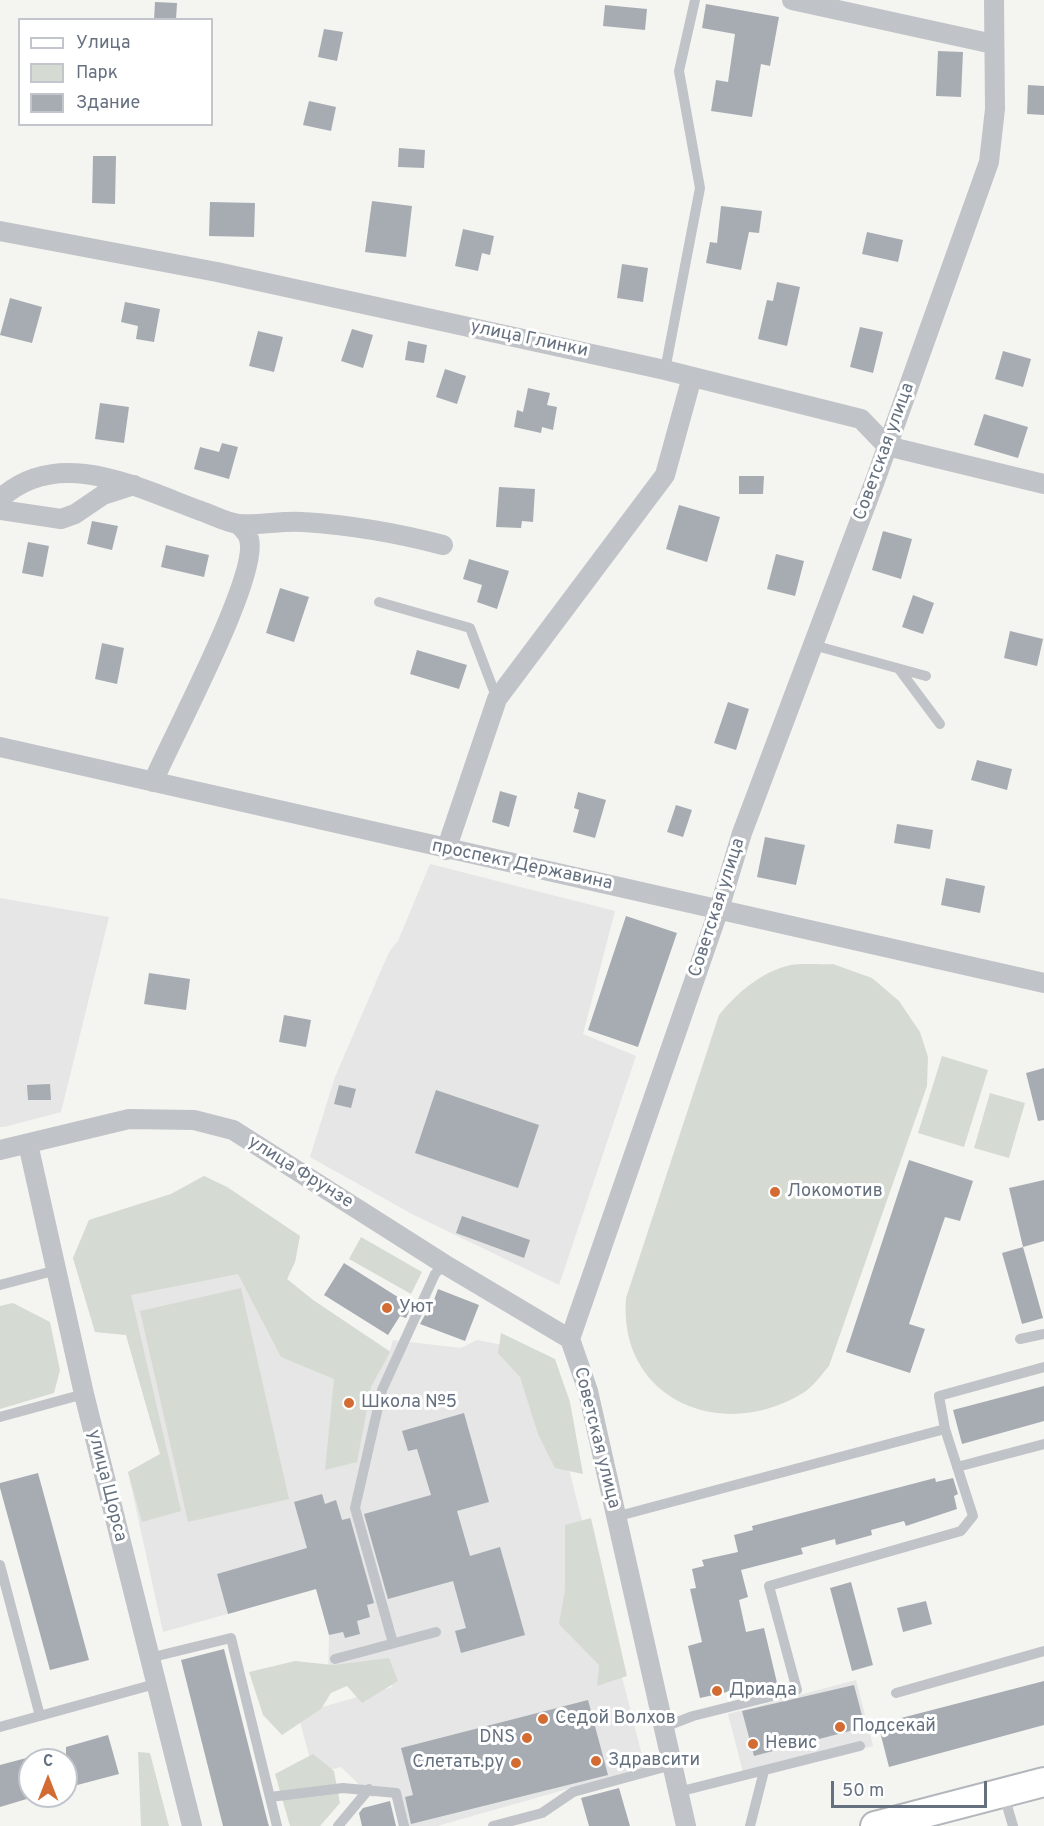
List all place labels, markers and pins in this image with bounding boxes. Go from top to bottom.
place label: Локомотив [787,1181,883,1203]
marker: Локомотив [768,1185,782,1199]
place label: Уют [399,1297,433,1319]
marker: Уют [380,1301,394,1315]
place label: Школа №5 [361,1392,457,1414]
marker: Школа №5 [342,1396,356,1410]
place label: Дриада [729,1680,797,1702]
marker: Дриада [710,1684,724,1698]
place label: Седой Волхов [555,1708,676,1730]
marker: Седой Волхов [536,1712,550,1726]
place label: Подсекай [852,1716,936,1738]
marker: Подсекай [833,1720,847,1734]
place label: DNS [479,1727,515,1749]
marker: DNS [520,1731,534,1745]
place label: Невис [765,1733,817,1755]
marker: Невис [746,1737,760,1751]
place label: Здравсити [608,1750,700,1772]
place label: Слетать.ру [412,1752,504,1774]
marker: Здравсити [589,1754,603,1768]
marker: Слетать.ру [509,1756,523,1770]

